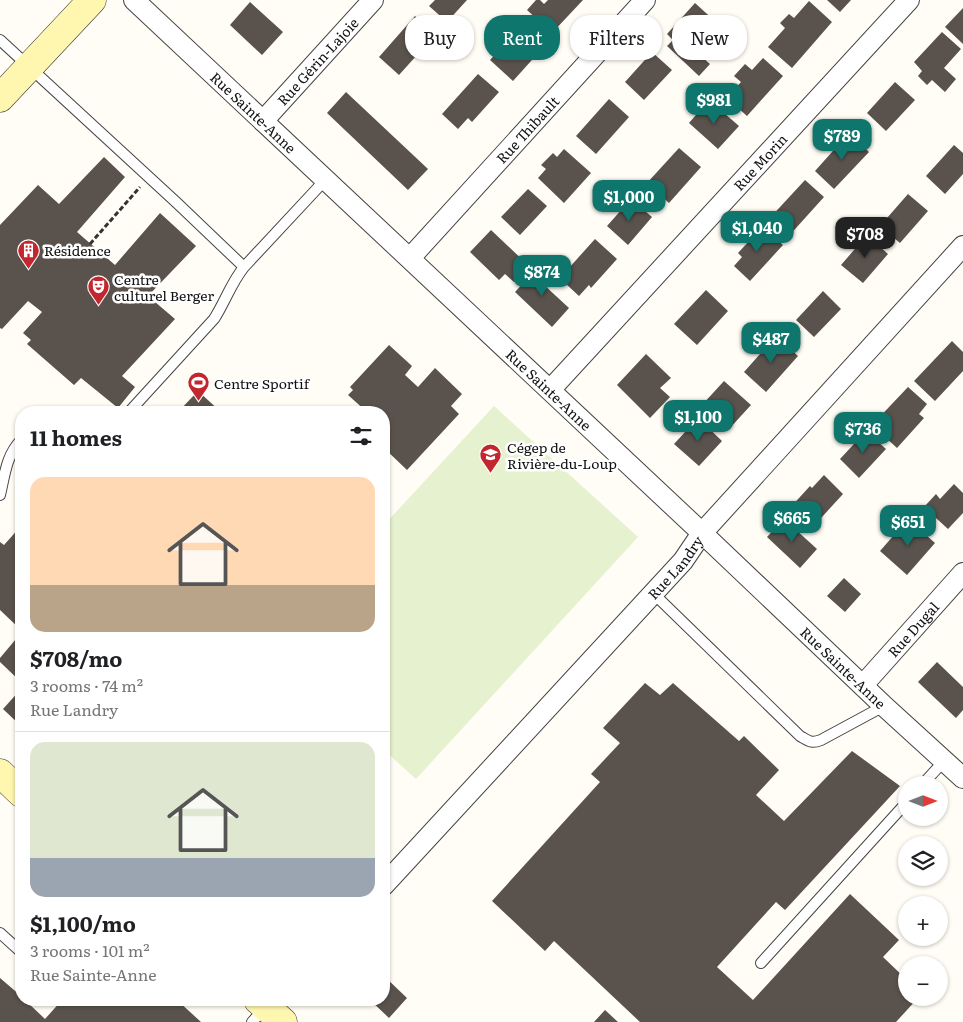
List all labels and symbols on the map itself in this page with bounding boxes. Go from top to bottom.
street label: Rue Gérin-Lajoie [272,13,363,109]
street label: Rue Sainte-Anne [206,67,301,157]
pin: $981 [684,82,744,125]
street label: Rue Thibault [491,91,563,168]
pin: $789 [812,119,872,161]
street label: Rue Morin [729,129,791,195]
pin: $1,000 [588,180,670,222]
pin: $1,040 [716,210,798,253]
pin: $708 [835,216,895,259]
building icon: Résidence [16,238,40,269]
place label: Résidence [44,240,111,260]
pin: $874 [512,254,572,297]
place label: Centre culturel Berger [114,269,214,305]
theatre icon: Centre culturel Berger [86,275,110,306]
pin: $487 [741,322,801,364]
street label: Rue Sainte-Anne [502,344,596,435]
sports icon: Centre Sportif [186,371,210,402]
place label: Centre Sportif [214,373,311,393]
pin: $1,100 [657,400,739,442]
pin: $736 [833,412,893,454]
place label: Cégep de Rivière-du-Loup [507,437,617,473]
school or university icon: Cégep de Rivière-du-Loup [479,443,503,474]
pin: $665 [762,500,822,543]
pin: $651 [878,504,938,547]
street label: Rue Landry [643,531,708,603]
street label: Rue Dugal [883,597,943,661]
street label: Rue Sainte-Anne [796,622,890,713]
north arrow [898,776,948,826]

